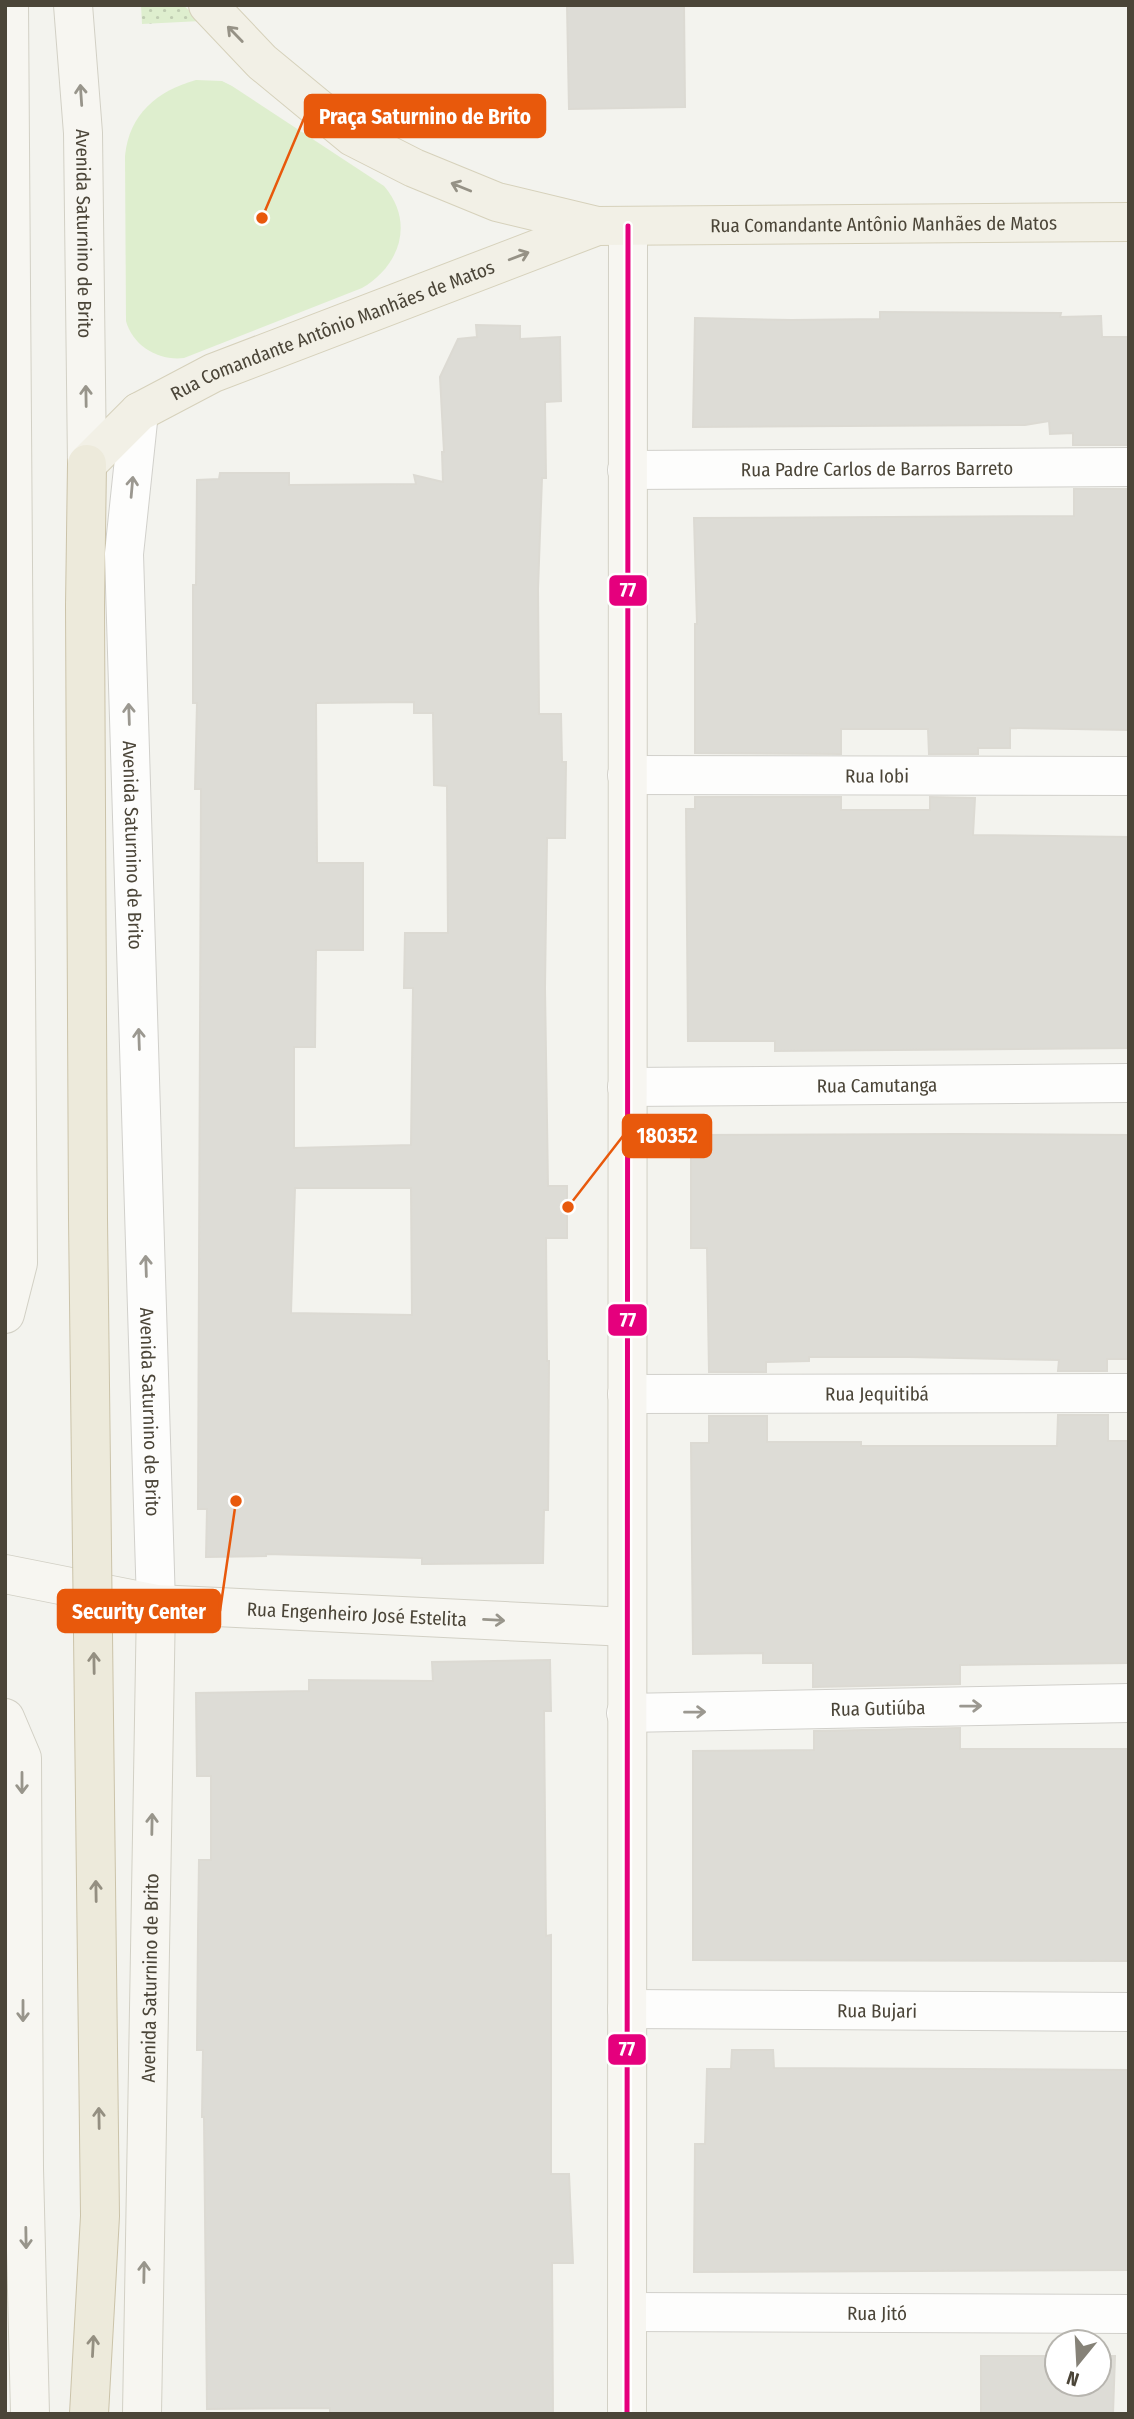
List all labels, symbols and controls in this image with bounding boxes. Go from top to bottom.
one-way arrow [226,26,243,43]
one-way arrow [74,84,87,106]
callout: Praça Saturnino de Brito [305,95,545,137]
text: Praça Saturnino de Brito [319,104,531,130]
street label: Avenida Saturnino de Brito [71,129,96,338]
one-way arrow [450,180,472,193]
street label: Rua Comandante Antônio Manhães de Matos [710,212,1057,237]
one-way arrow [508,248,529,261]
street label: Rua Comandante Antônio Manhães de Matos [167,255,498,405]
one-way arrow [80,384,93,407]
street label: Rua Padre Carlos de Barros Barreto [741,457,1013,481]
one-way arrow [126,476,139,498]
line badge: 77 [608,574,648,607]
text: 77 [620,579,636,602]
one-way arrow [123,702,136,725]
street label: Avenida Saturnino de Brito [118,740,147,950]
street label: Rua Iobi [845,764,909,788]
one-way arrow [133,1028,146,1051]
street label: Rua Camutanga [817,1074,937,1097]
callout: 180352 [623,1115,711,1157]
text: 180352 [637,1123,698,1149]
one-way arrow [139,1255,153,1278]
line badge: 77 [607,1303,648,1337]
street label: Avenida Saturnino de Brito [135,1307,164,1517]
text: 77 [620,1309,636,1332]
street label: Rua Jequitibá [825,1382,929,1406]
callout: Security Center [58,1590,220,1632]
street label: Rua Engenheiro José Estelita [246,1597,467,1631]
text: Security Center [72,1599,206,1625]
one-way arrow [482,1614,505,1627]
one-way arrow [87,1652,101,1675]
street label: Rua Gutiúba [830,1696,926,1721]
one-way arrow [959,1699,982,1713]
one-way arrow [683,1705,706,1719]
one-way arrow [15,1771,29,1794]
one-way arrow [146,1813,159,1836]
street label: Avenida Saturnino de Brito [137,1873,163,2083]
one-way arrow [89,1880,103,1903]
one-way arrow [16,1999,30,2022]
street label: Rua Bujari [837,1999,917,2023]
line badge: 77 [607,2033,647,2066]
text: 77 [619,2038,635,2061]
one-way arrow [92,2107,106,2130]
one-way arrow [19,2226,32,2249]
one-way arrow [138,2261,151,2284]
street label: Rua Jitó [847,2302,907,2325]
north arrow [1043,2328,1113,2398]
one-way arrow [86,2334,99,2357]
text: N [1064,2366,1082,2391]

